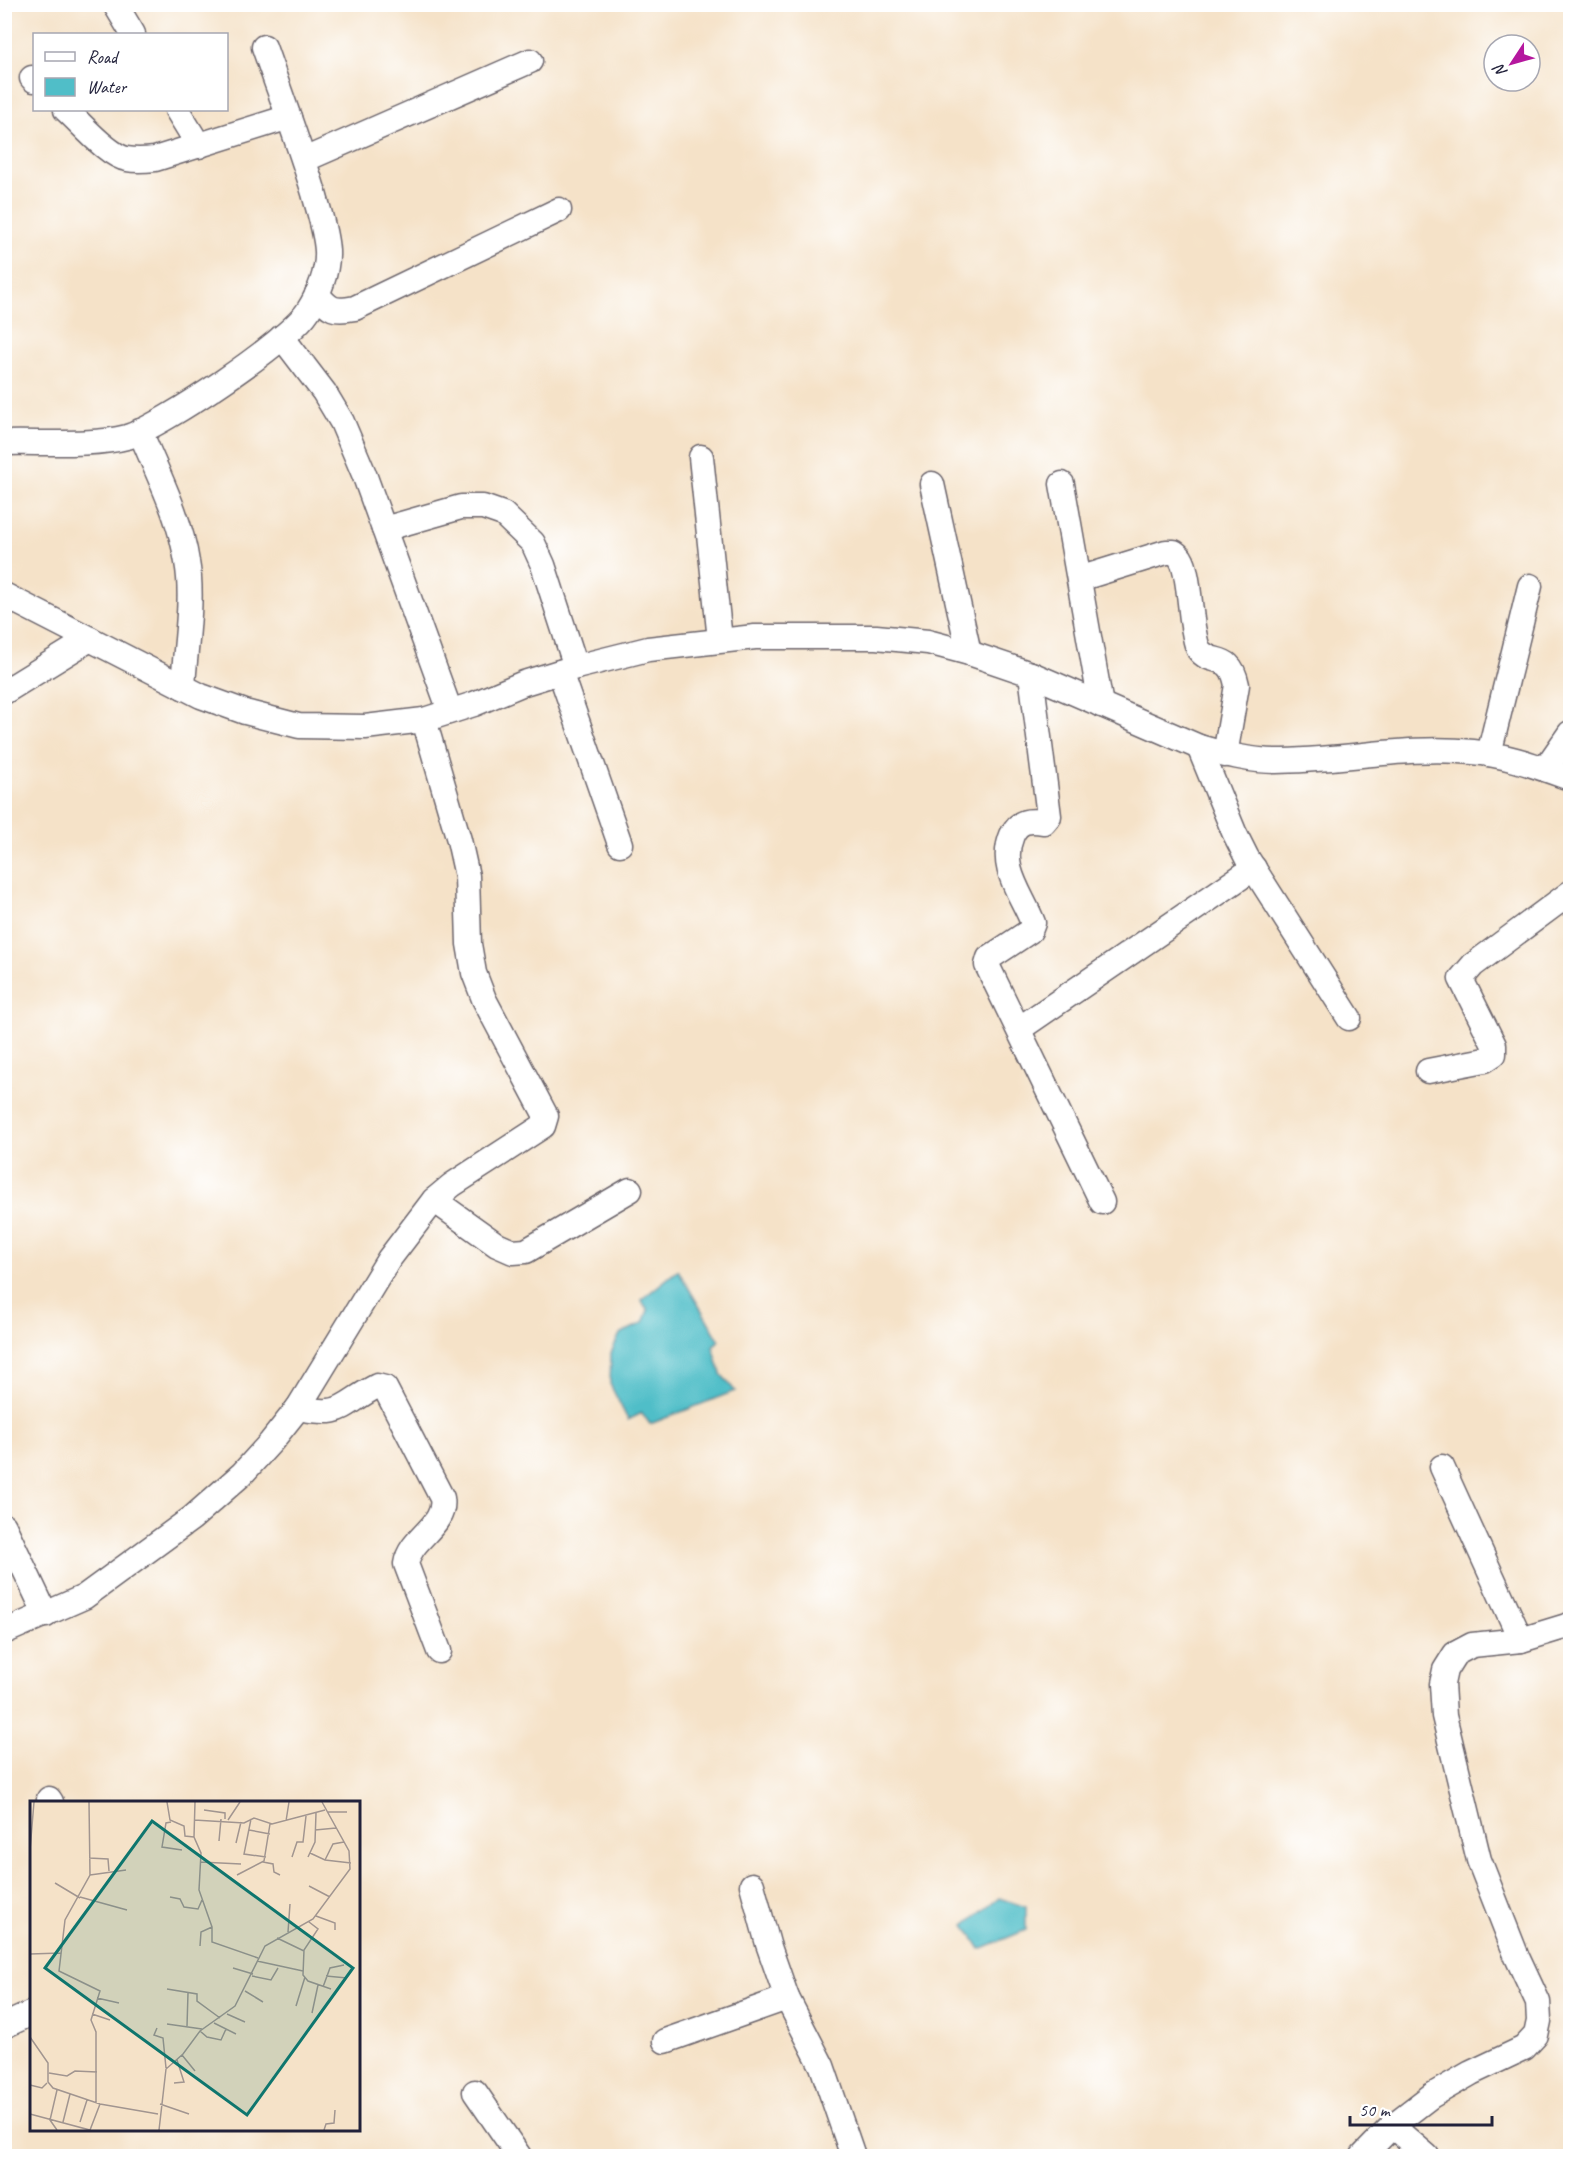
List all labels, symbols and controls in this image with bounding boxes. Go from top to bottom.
legend [33,33,228,111]
north arrow [1482,33,1542,93]
text: Road [87,46,120,68]
text: N [1488,59,1512,81]
text: Water [87,76,128,98]
inset map [30,1801,360,2131]
scale bar [1350,2089,1492,2127]
text: 50 m [1359,2099,1392,2121]

